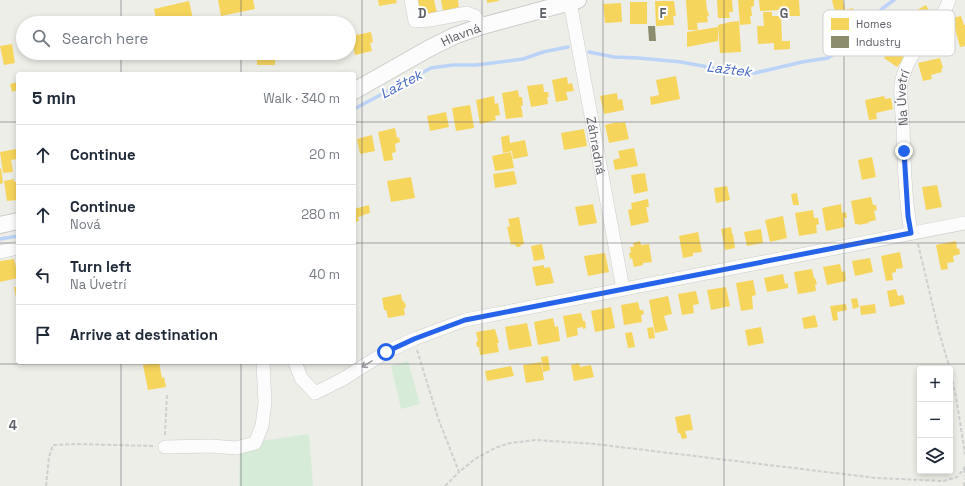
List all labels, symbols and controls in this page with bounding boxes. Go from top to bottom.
text: D [418,5,427,22]
text: E [539,5,547,22]
text: F [660,5,667,22]
text: G [780,5,788,22]
legend [823,10,955,56]
search box [16,16,356,60]
text: Homes [856,17,892,31]
street label: Hlavná [438,19,483,50]
icon: search [30,27,52,49]
text: Search here [62,29,148,48]
text: Industry [856,35,901,49]
water label: Lažtek [706,57,754,81]
water label: Lažtek [377,65,426,103]
street label: Na Úvetrí [892,66,913,127]
text: 5 min [32,87,76,109]
text: Walk · 340 m [263,90,340,107]
street label: Záhradná [583,115,610,177]
route end [895,142,913,160]
icon: ahead [32,144,54,166]
text: Continue [70,145,136,164]
text: 20 m [309,146,340,163]
text: Continue [70,197,136,216]
icon: ahead [32,204,54,226]
text: 280 m [301,206,340,223]
text: Nová [70,216,101,233]
text: Turn left [70,257,132,276]
icon: left [32,264,54,286]
text: 40 m [309,266,340,283]
text: Na Úvetrí [70,276,126,293]
icon: arrive [32,324,54,346]
text: Arrive at destination [70,325,218,344]
route start [377,343,395,361]
one-way arrow [362,360,373,368]
map controls [917,366,953,474]
button: + [917,366,953,402]
button: − [917,402,953,438]
text: 4 [9,417,17,434]
button: layers [917,438,953,474]

